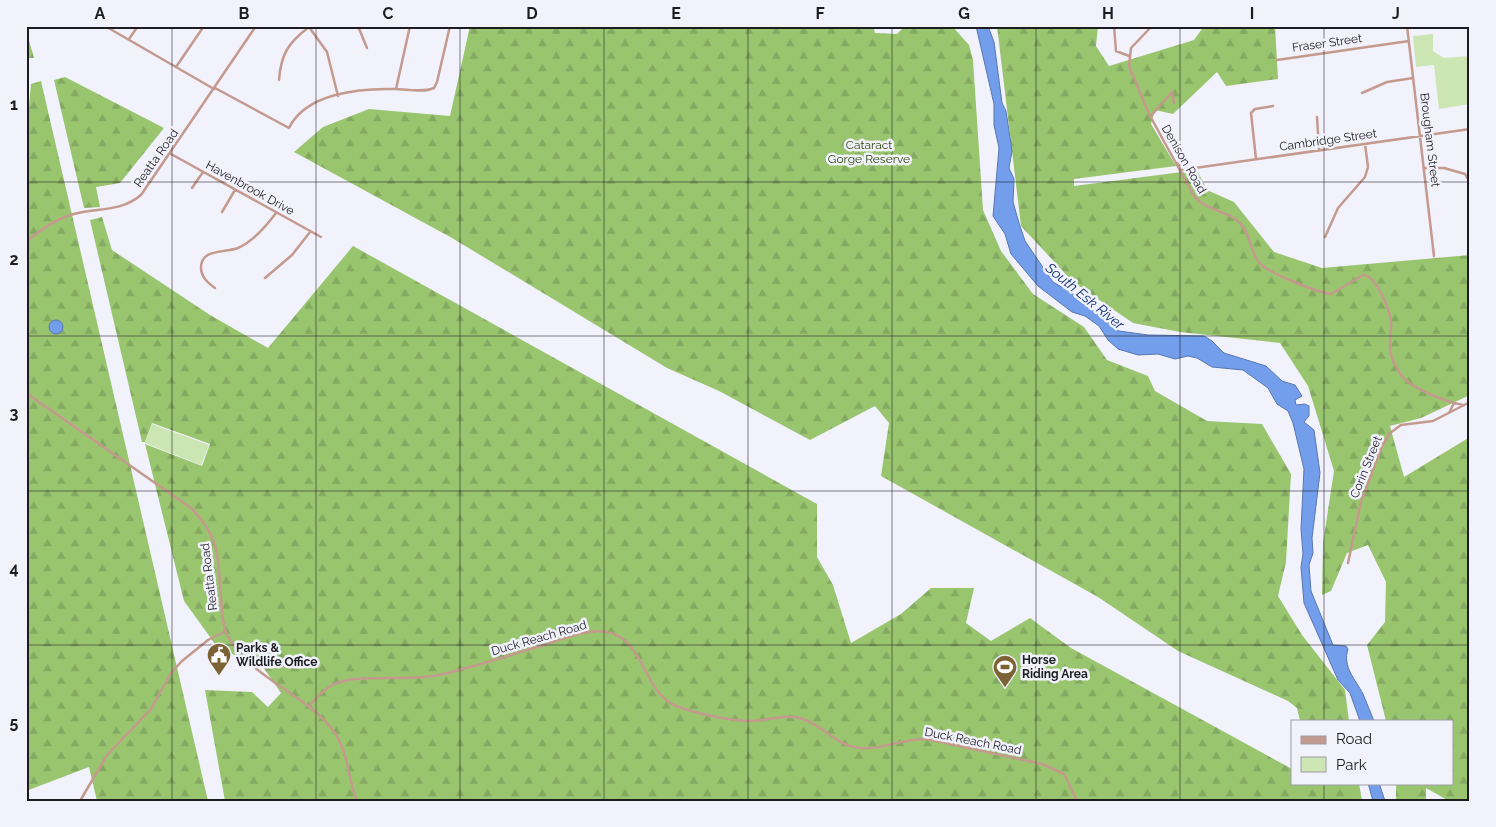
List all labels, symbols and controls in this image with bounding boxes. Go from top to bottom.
text: A [95,4,106,23]
text: B [239,4,250,23]
text: C [383,4,394,23]
text: D [526,4,538,23]
text: E [671,4,681,23]
text: F [815,4,825,23]
text: G [958,4,970,23]
text: H [1102,4,1114,23]
text: I [1250,4,1254,23]
text: J [1392,4,1400,23]
street label: Fraser Street [1291,31,1363,55]
street label: Brougham Street [1417,92,1443,188]
text: 1 [10,95,18,114]
street label: Denison Road [1159,122,1209,196]
street label: Reatta Road [131,126,181,190]
street label: Cambridge Street [1278,126,1378,154]
park label: Cataract Gorge Reserve [828,138,910,166]
street label: Havenbrook Drive [203,158,297,218]
text: 2 [9,250,19,269]
water label: South Esk River [1042,259,1128,333]
text: 3 [10,404,19,423]
street label: Corin Street [1347,434,1385,500]
street label: Reatta Road [198,543,220,611]
text: 4 [9,559,19,578]
street label: Duck Reach Road [490,618,588,658]
place label: Parks & Wildlife Office [236,641,317,669]
public building icon: Parks & Wildlife Office [206,642,232,676]
place label: Horse Riding Area [1022,653,1088,681]
sports icon: Horse Riding Area [992,654,1018,688]
text: 5 [10,713,19,732]
legend [1291,720,1454,784]
street label: Duck Reach Road [923,725,1023,757]
text: Road [1336,730,1372,748]
text: Park [1336,756,1367,774]

